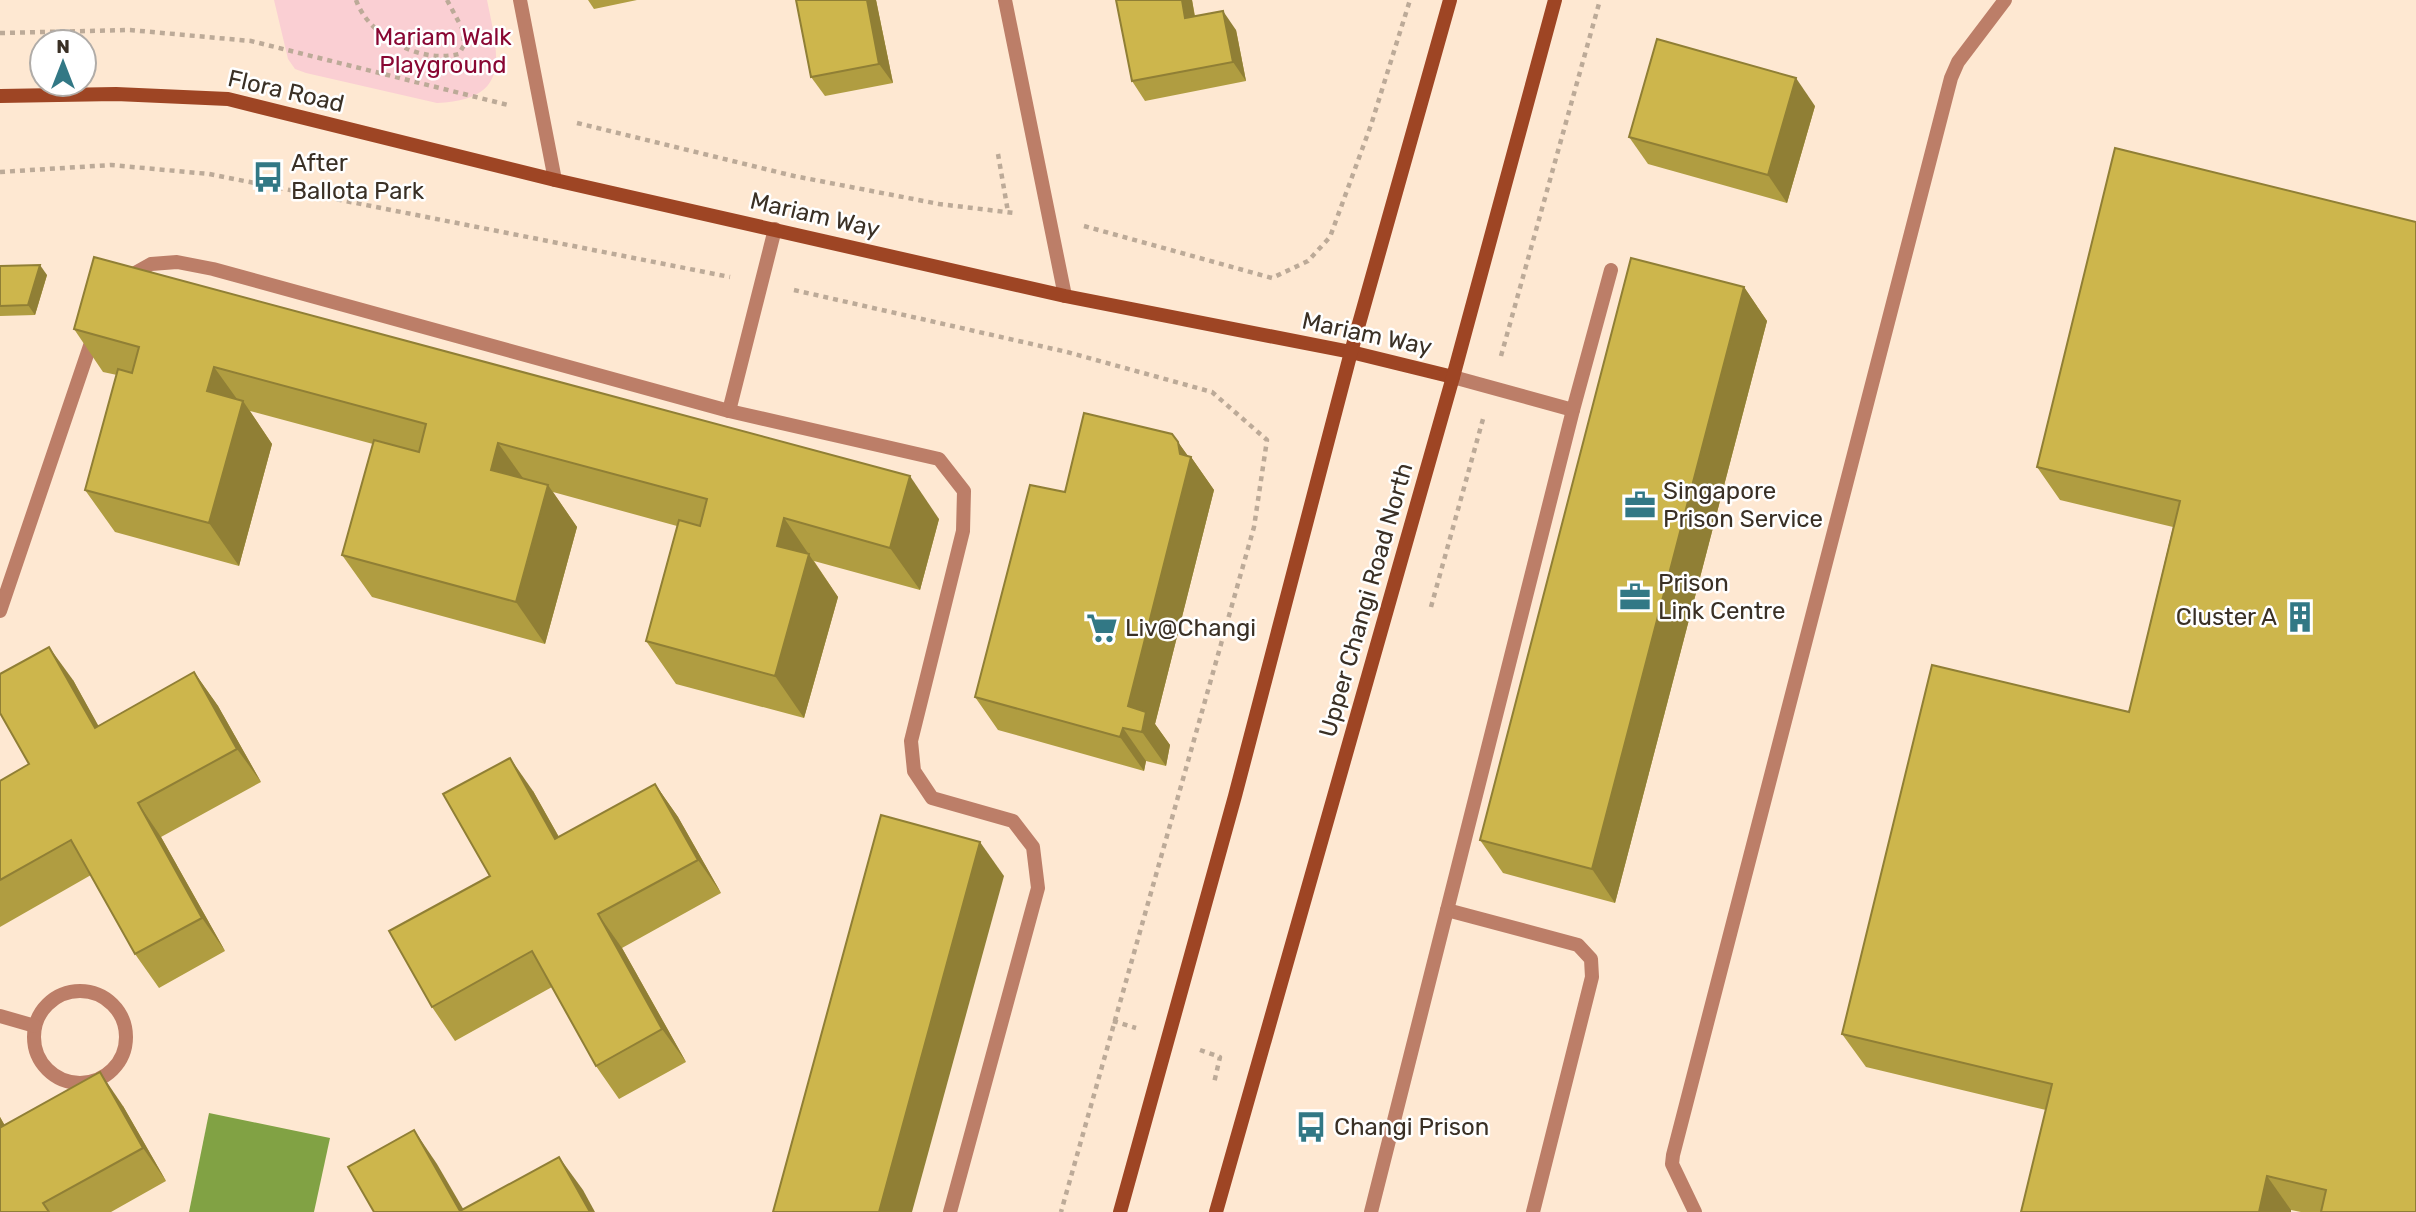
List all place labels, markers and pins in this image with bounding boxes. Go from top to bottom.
place label: After Ballota Park [291,149,425,205]
bus stop icon: After Ballota Park [251,160,285,194]
place label: Singapore Prison Service [1663,477,1823,533]
office icon: Singapore Prison Service [1623,488,1657,522]
place label: Prison Link Centre [1658,569,1785,625]
office icon: Prison Link Centre [1618,580,1652,614]
building icon: Cluster A [2283,600,2317,634]
place label: Cluster A [2176,603,2277,631]
supermarket icon: Liv@Changi [1085,611,1119,645]
place label: Liv@Changi [1125,614,1256,642]
bus stop icon: Changi Prison [1294,1110,1328,1144]
place label: Changi Prison [1334,1113,1489,1141]

